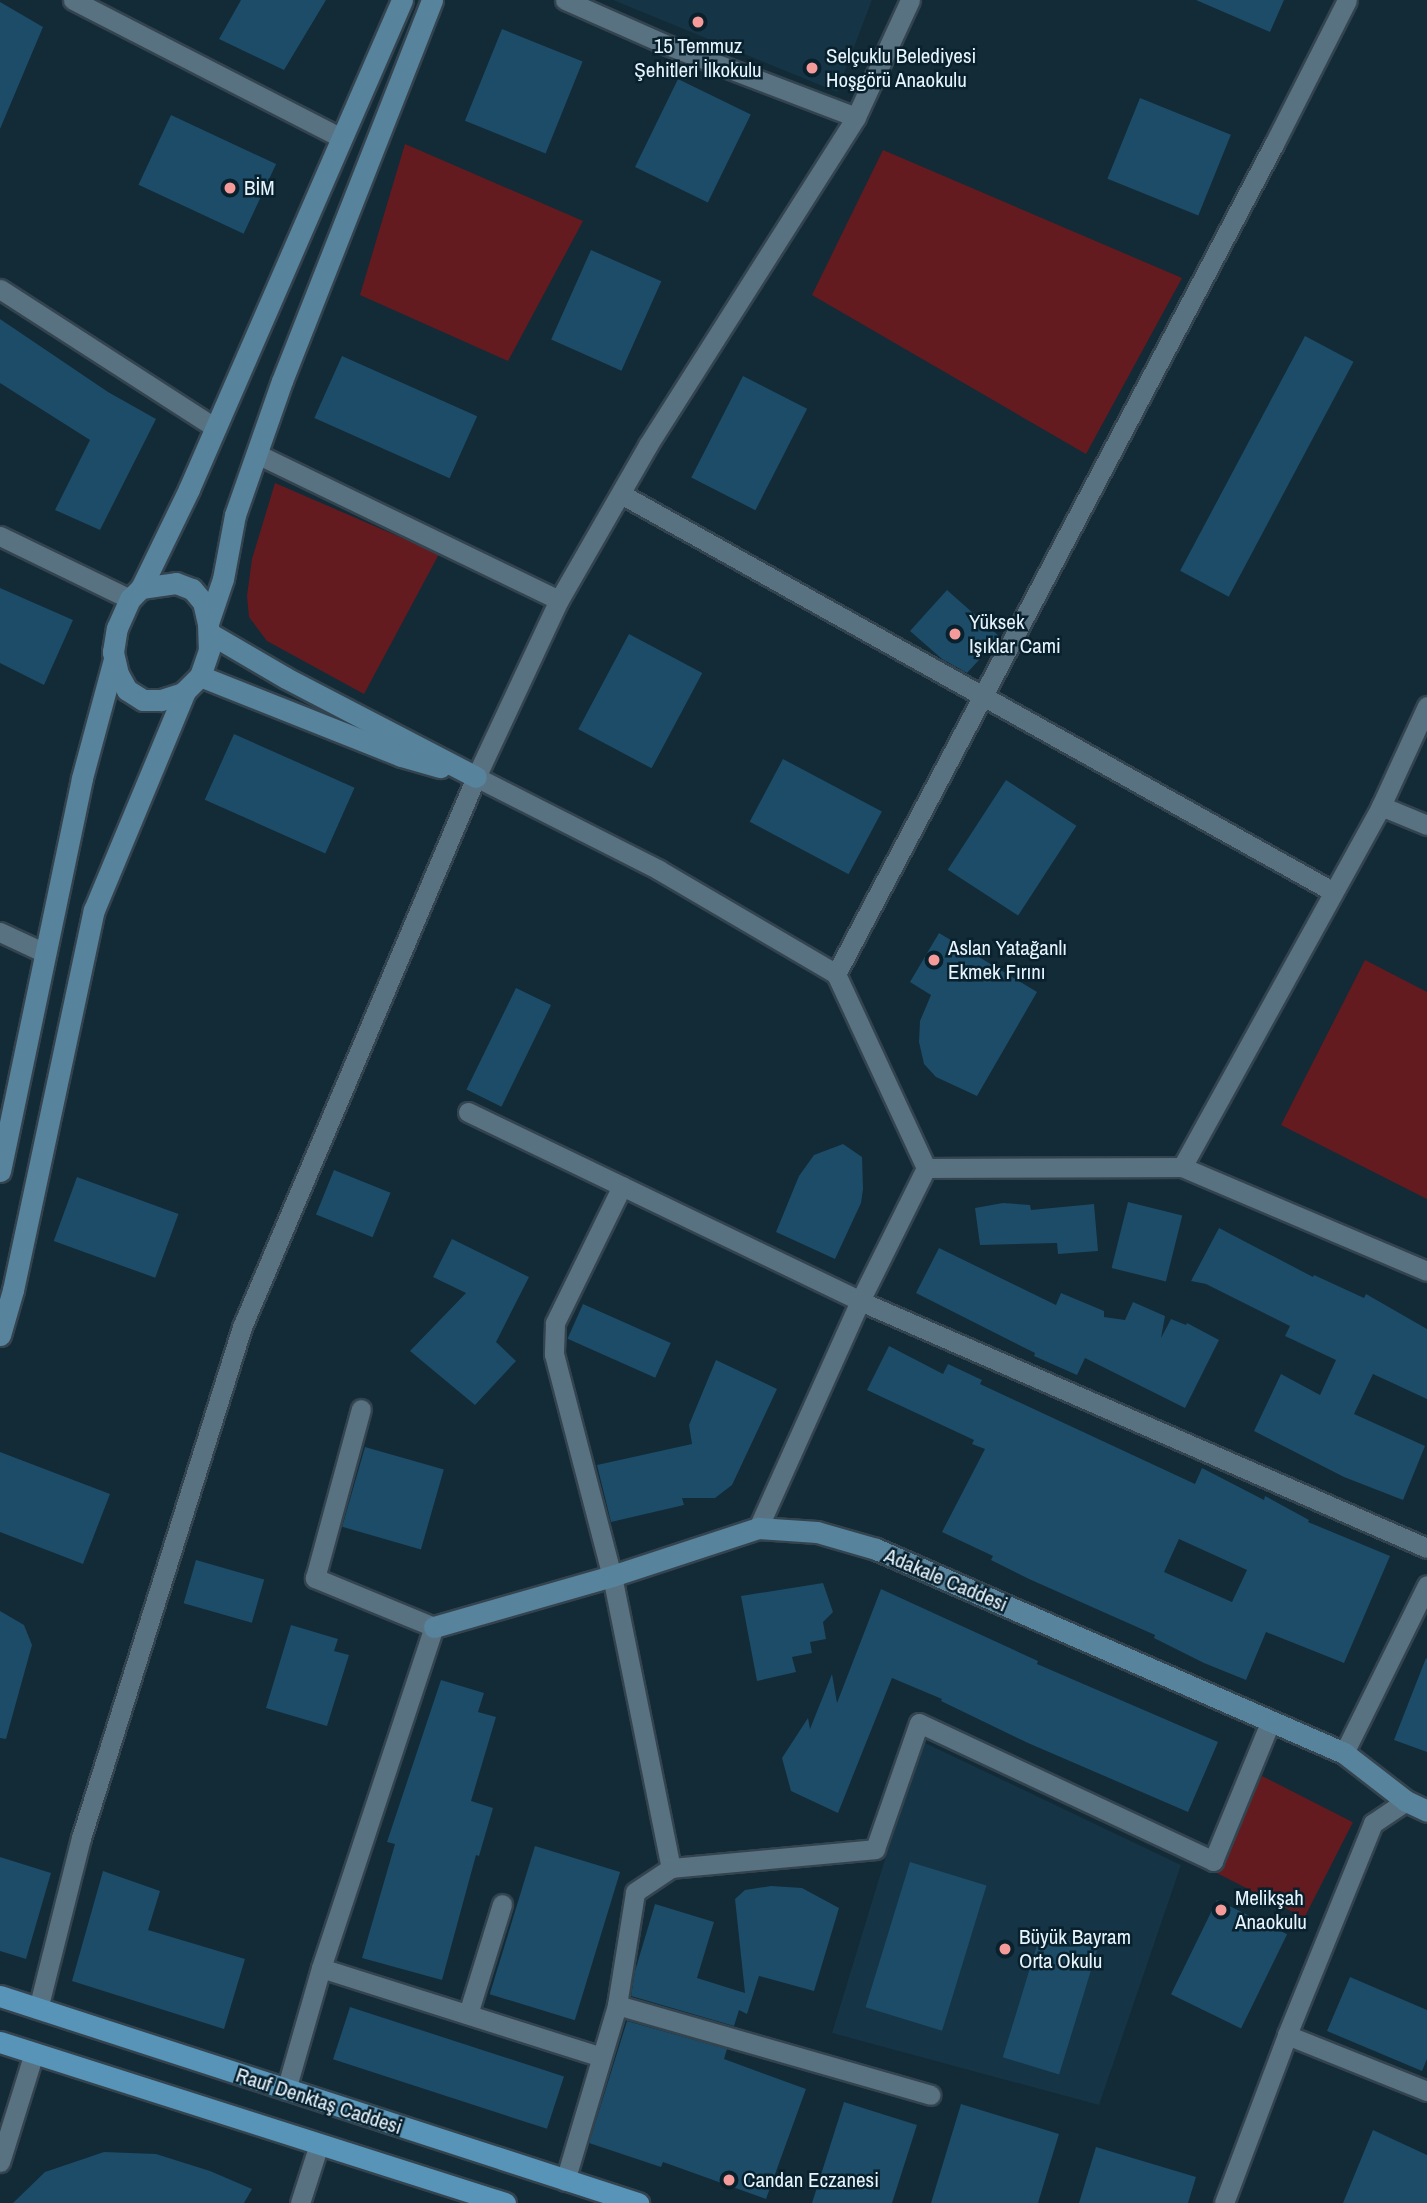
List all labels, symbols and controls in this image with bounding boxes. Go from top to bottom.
marker: 15 Temmuz Şehitleri İlkokulu [690,14,706,30]
place label: 15 Temmuz Şehitleri İlkokulu [634,33,762,83]
place label: Selçuklu Belediyesi Hoşgörü Anaokulu [826,43,976,93]
marker: Selçuklu Belediyesi Hoşgörü Anaokulu [804,60,820,76]
place label: BİM [244,175,275,201]
marker: BİM [222,180,238,196]
place label: Yüksek Işıklar Cami [969,609,1061,659]
marker: Yüksek Işıklar Cami [947,626,963,642]
place label: Aslan Yatağanlı Ekmek Fırını [948,935,1067,985]
marker: Aslan Yatağanlı Ekmek Fırını [926,952,942,968]
street label: Adakale Caddesi [881,1543,1011,1617]
place label: Melikşah Anaokulu [1235,1885,1307,1935]
marker: Melikşah Anaokulu [1213,1902,1229,1918]
place label: Büyük Bayram Orta Okulu [1019,1924,1131,1974]
marker: Büyük Bayram Orta Okulu [997,1941,1013,1957]
street label: Rauf Denktaş Caddesi [233,2062,405,2140]
place label: Candan Eczanesi [743,2167,879,2193]
marker: Candan Eczanesi [721,2172,737,2188]

